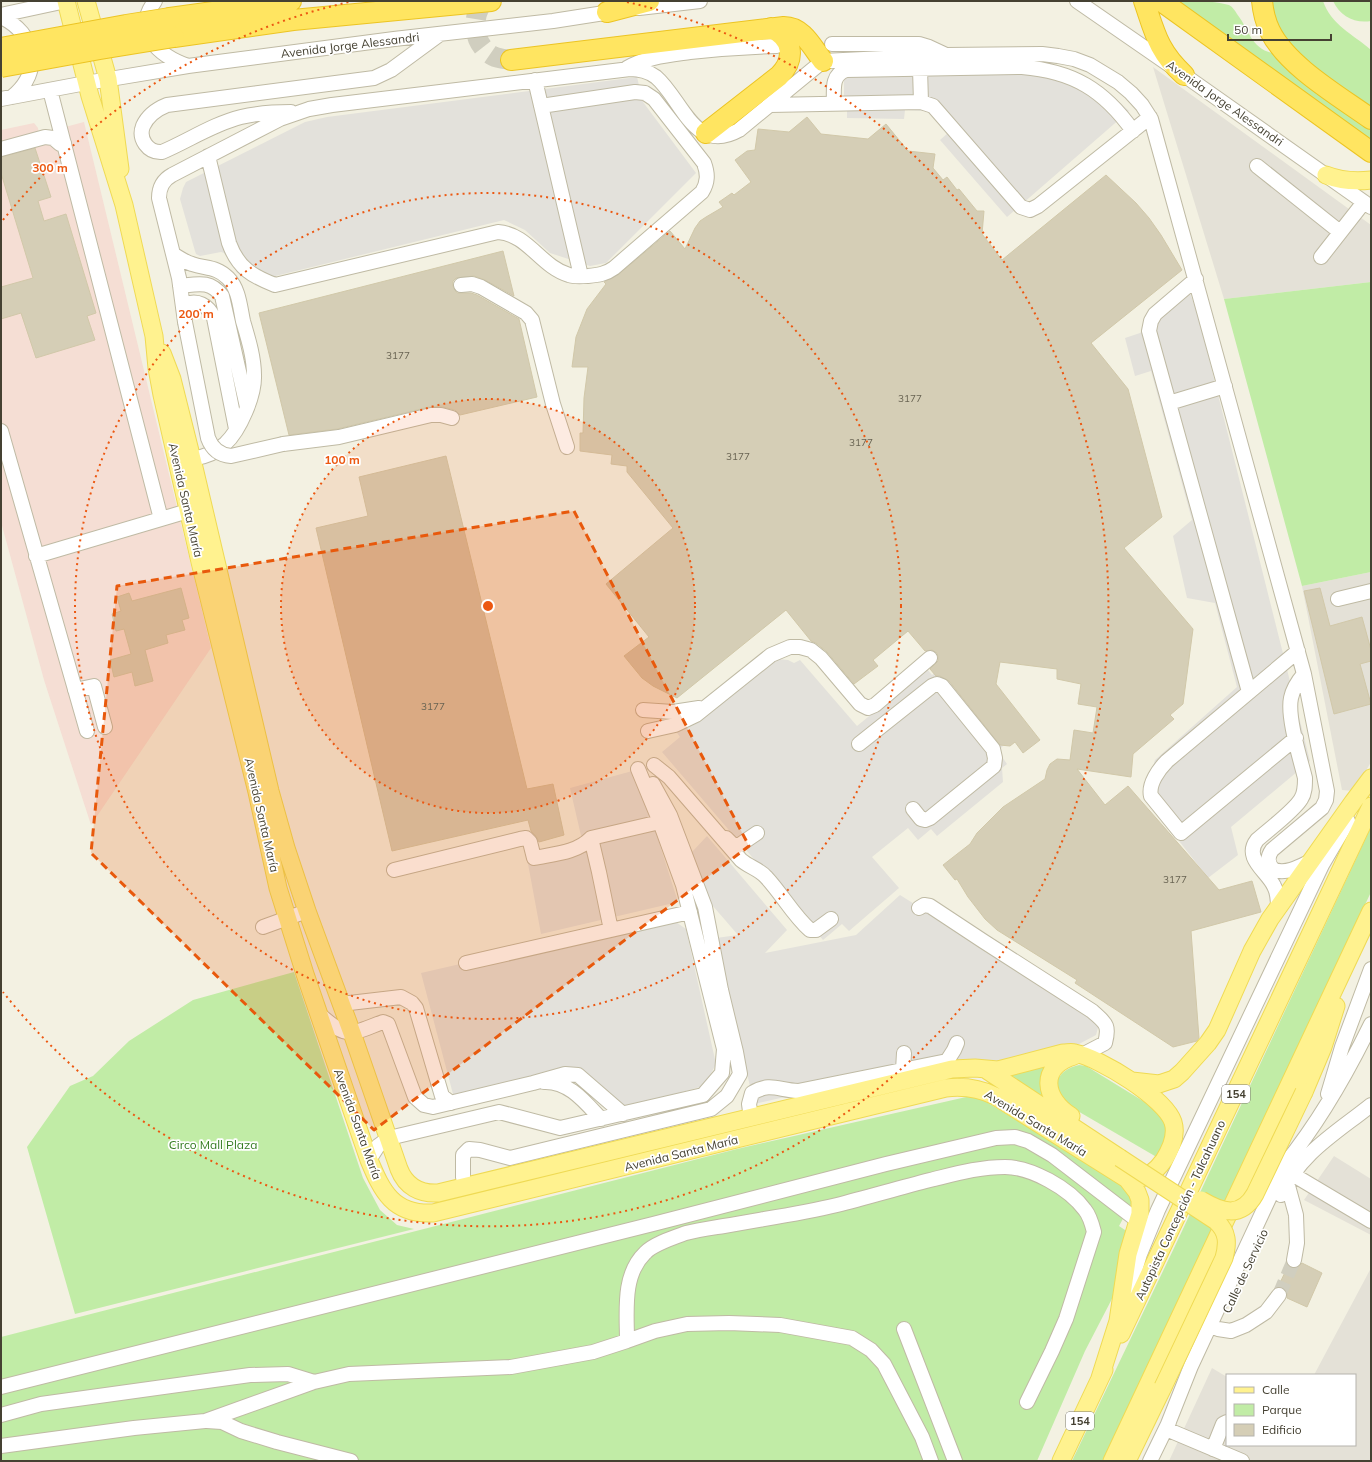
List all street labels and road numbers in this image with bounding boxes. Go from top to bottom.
street label: Avenida Jorge Alessandri [280,29,420,61]
street label: Avenida Jorge Alessandri [1164,57,1287,149]
street label: Avenida Santa María [166,441,206,559]
street label: Avenida Santa María [242,756,282,874]
street label: Avenida Santa María [331,1067,385,1181]
road number: 154 [1222,1085,1250,1103]
street label: Avenida Santa María [982,1086,1090,1160]
street label: Autopista Concepción - Talcahuano [1132,1117,1228,1302]
street label: Avenida Santa María [622,1132,740,1174]
street label: Calle de Servicio [1219,1226,1271,1315]
road number: 154 [1066,1412,1094,1430]

